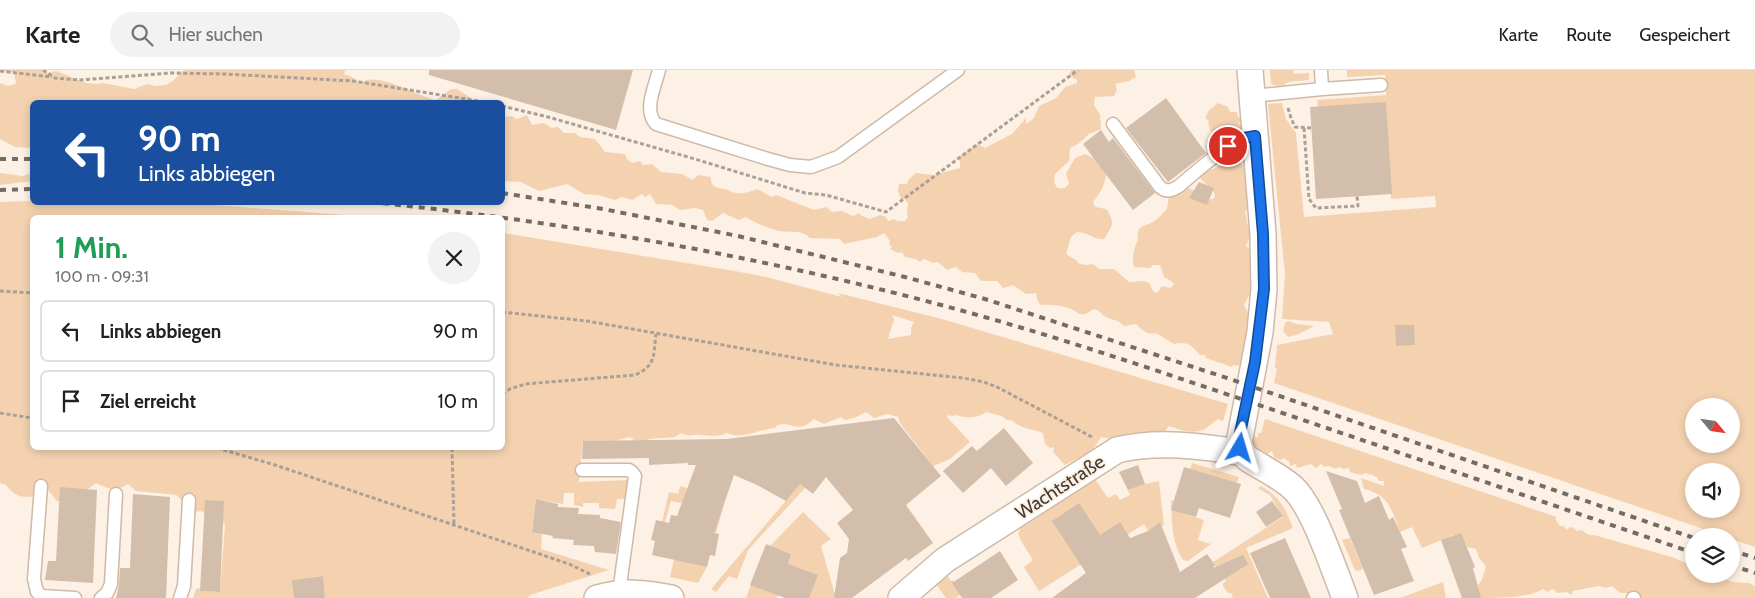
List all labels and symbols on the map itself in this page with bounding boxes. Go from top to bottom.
pin [1207,125,1249,167]
north arrow [1685,398,1740,452]
position arrow [1213,421,1265,473]
street label: Wachtstraße [1011,450,1109,524]

